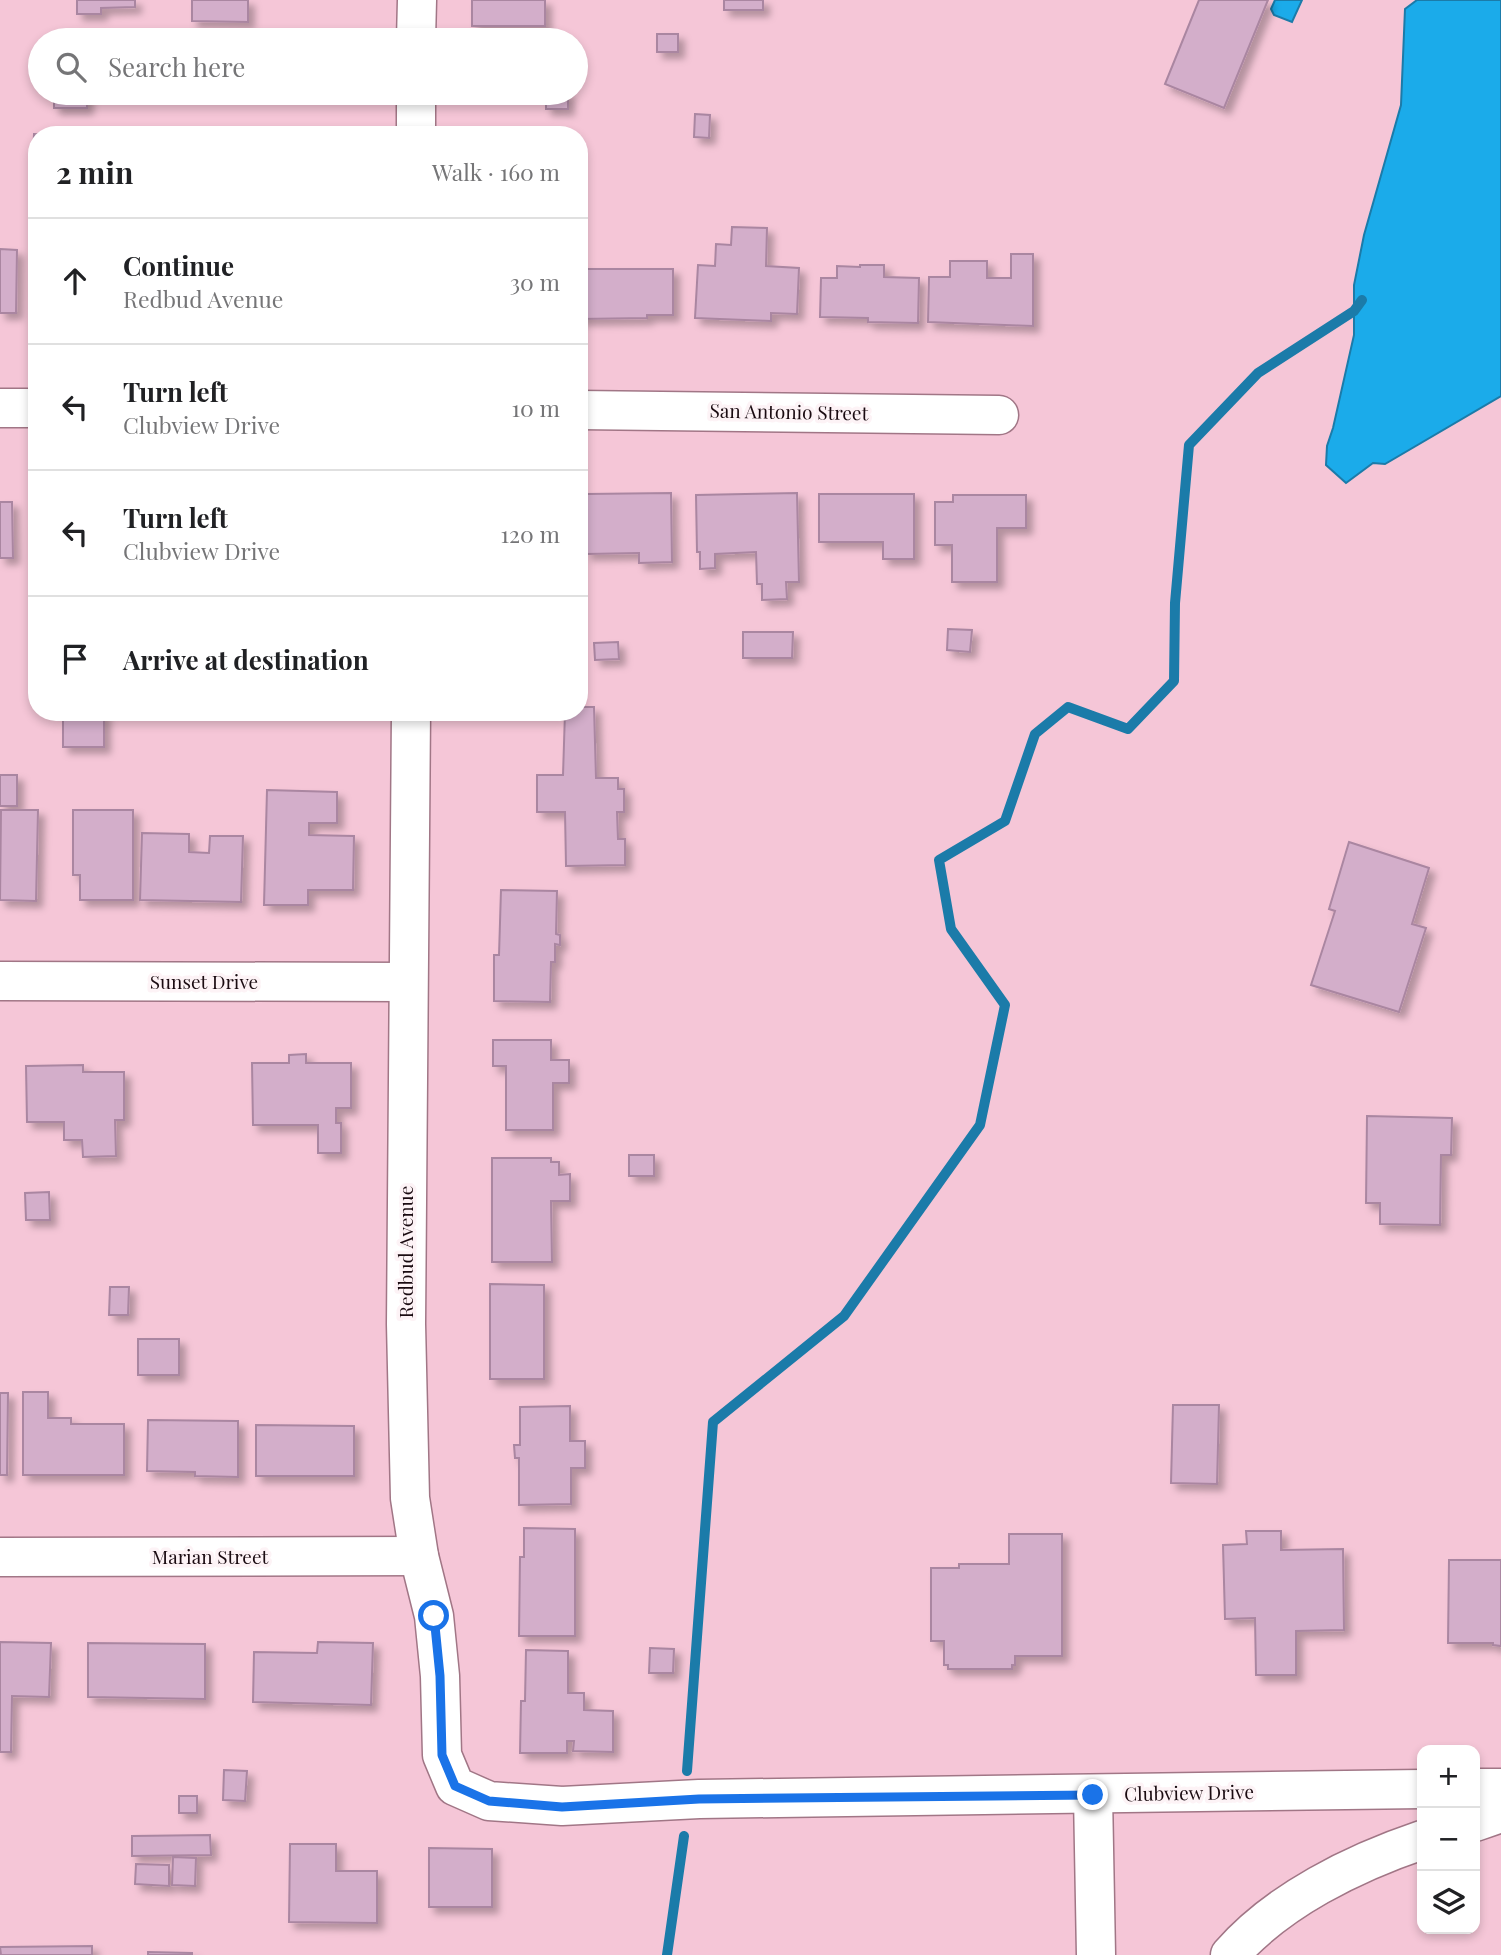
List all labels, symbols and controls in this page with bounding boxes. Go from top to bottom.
search box [28,28,588,105]
icon: search [52,48,90,86]
text: Search here [108,49,245,84]
text: 2 min [56,152,133,192]
text: Walk · 160 m [432,156,560,187]
text: Continue [123,248,234,283]
icon: ahead [56,262,94,300]
text: 30 m [510,266,560,297]
text: Redbud Avenue [123,283,283,314]
text: Turn left [123,374,228,409]
icon: left [56,388,94,426]
text: 10 m [512,392,560,423]
street label: San Antonio Street [709,397,869,425]
text: Clubview Drive [123,409,280,440]
text: Turn left [123,500,228,535]
icon: left [56,514,94,552]
text: 120 m [501,518,560,549]
text: Clubview Drive [123,535,280,566]
icon: arrive [56,640,94,678]
text: Arrive at destination [123,642,369,677]
street label: Sunset Drive [150,968,258,994]
street label: Redbud Avenue [392,1186,418,1318]
street label: Marian Street [152,1543,269,1569]
route start [418,1600,449,1631]
map controls [1417,1745,1480,1934]
button: + [1417,1745,1480,1808]
street label: Clubview Drive [1124,1778,1254,1806]
route end [1077,1779,1108,1810]
button: − [1417,1808,1480,1871]
button: layers [1417,1871,1480,1934]

